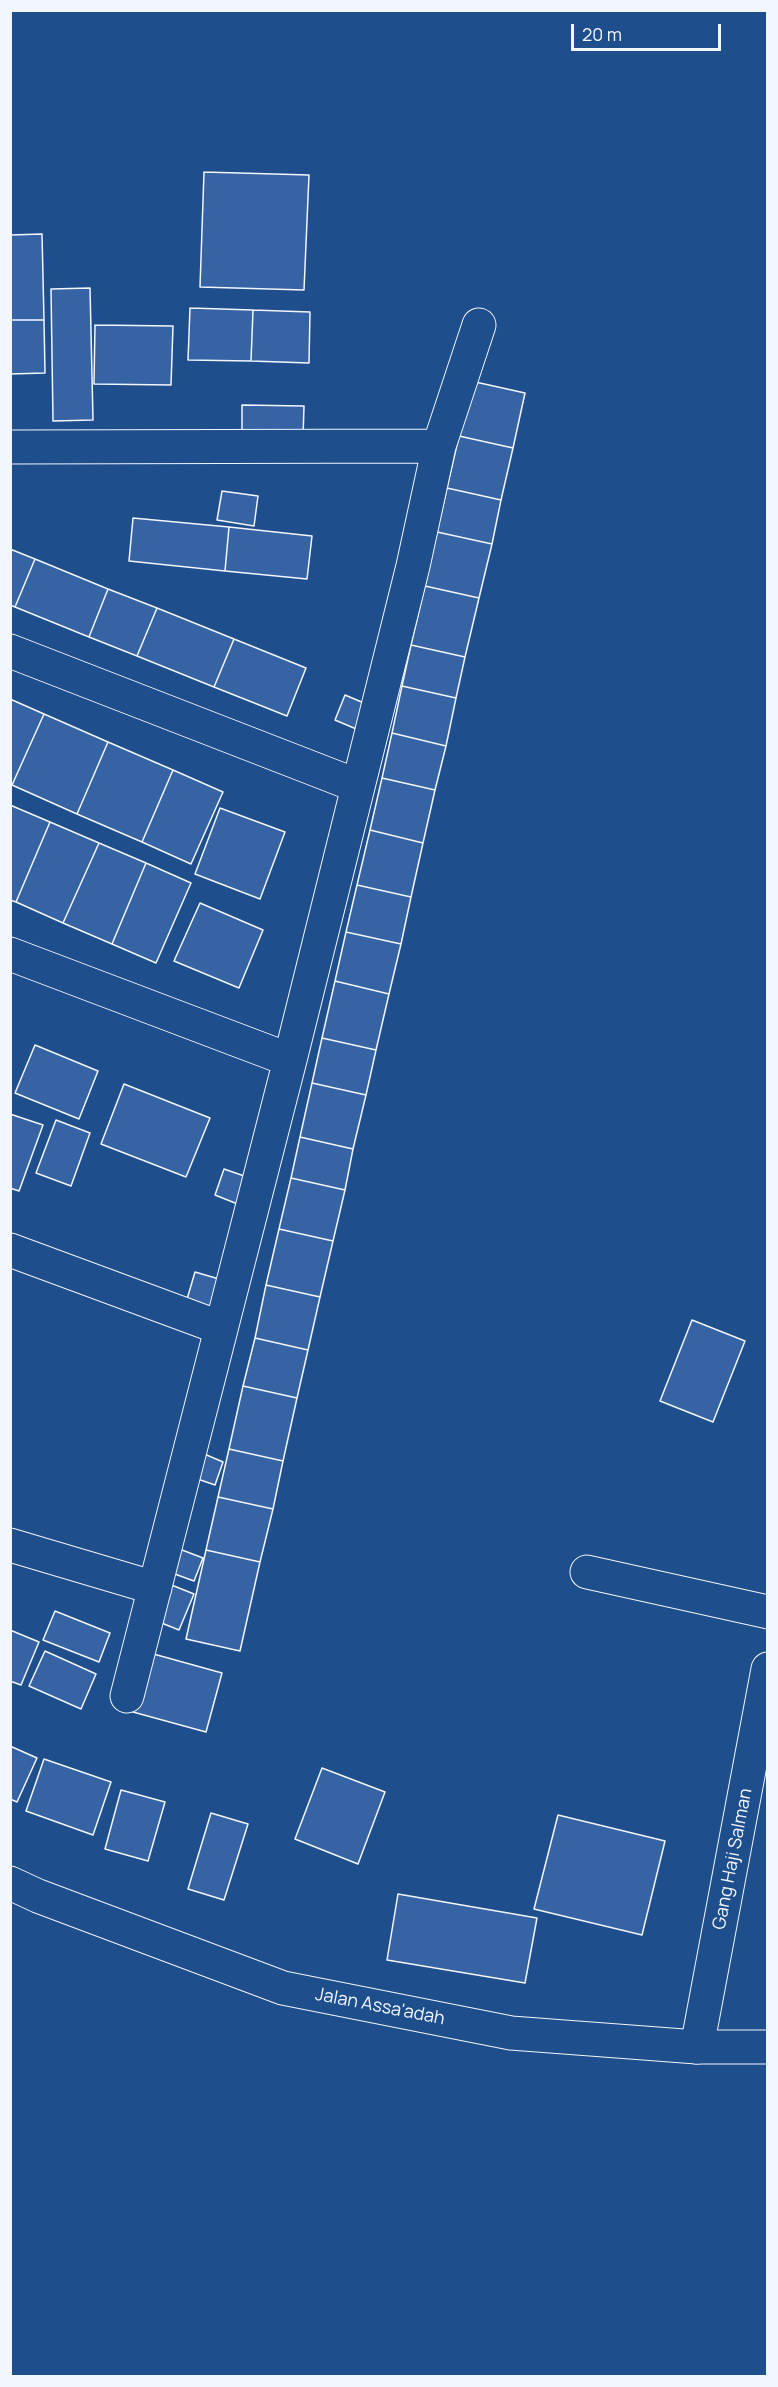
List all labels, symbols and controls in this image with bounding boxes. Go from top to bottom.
scale bar [574,12,724,50]
text: 20 m [582,22,622,46]
street label: Gang Haji Salman [709,1786,757,1932]
street label: Jalan Assa'adah [313,1984,447,2030]

